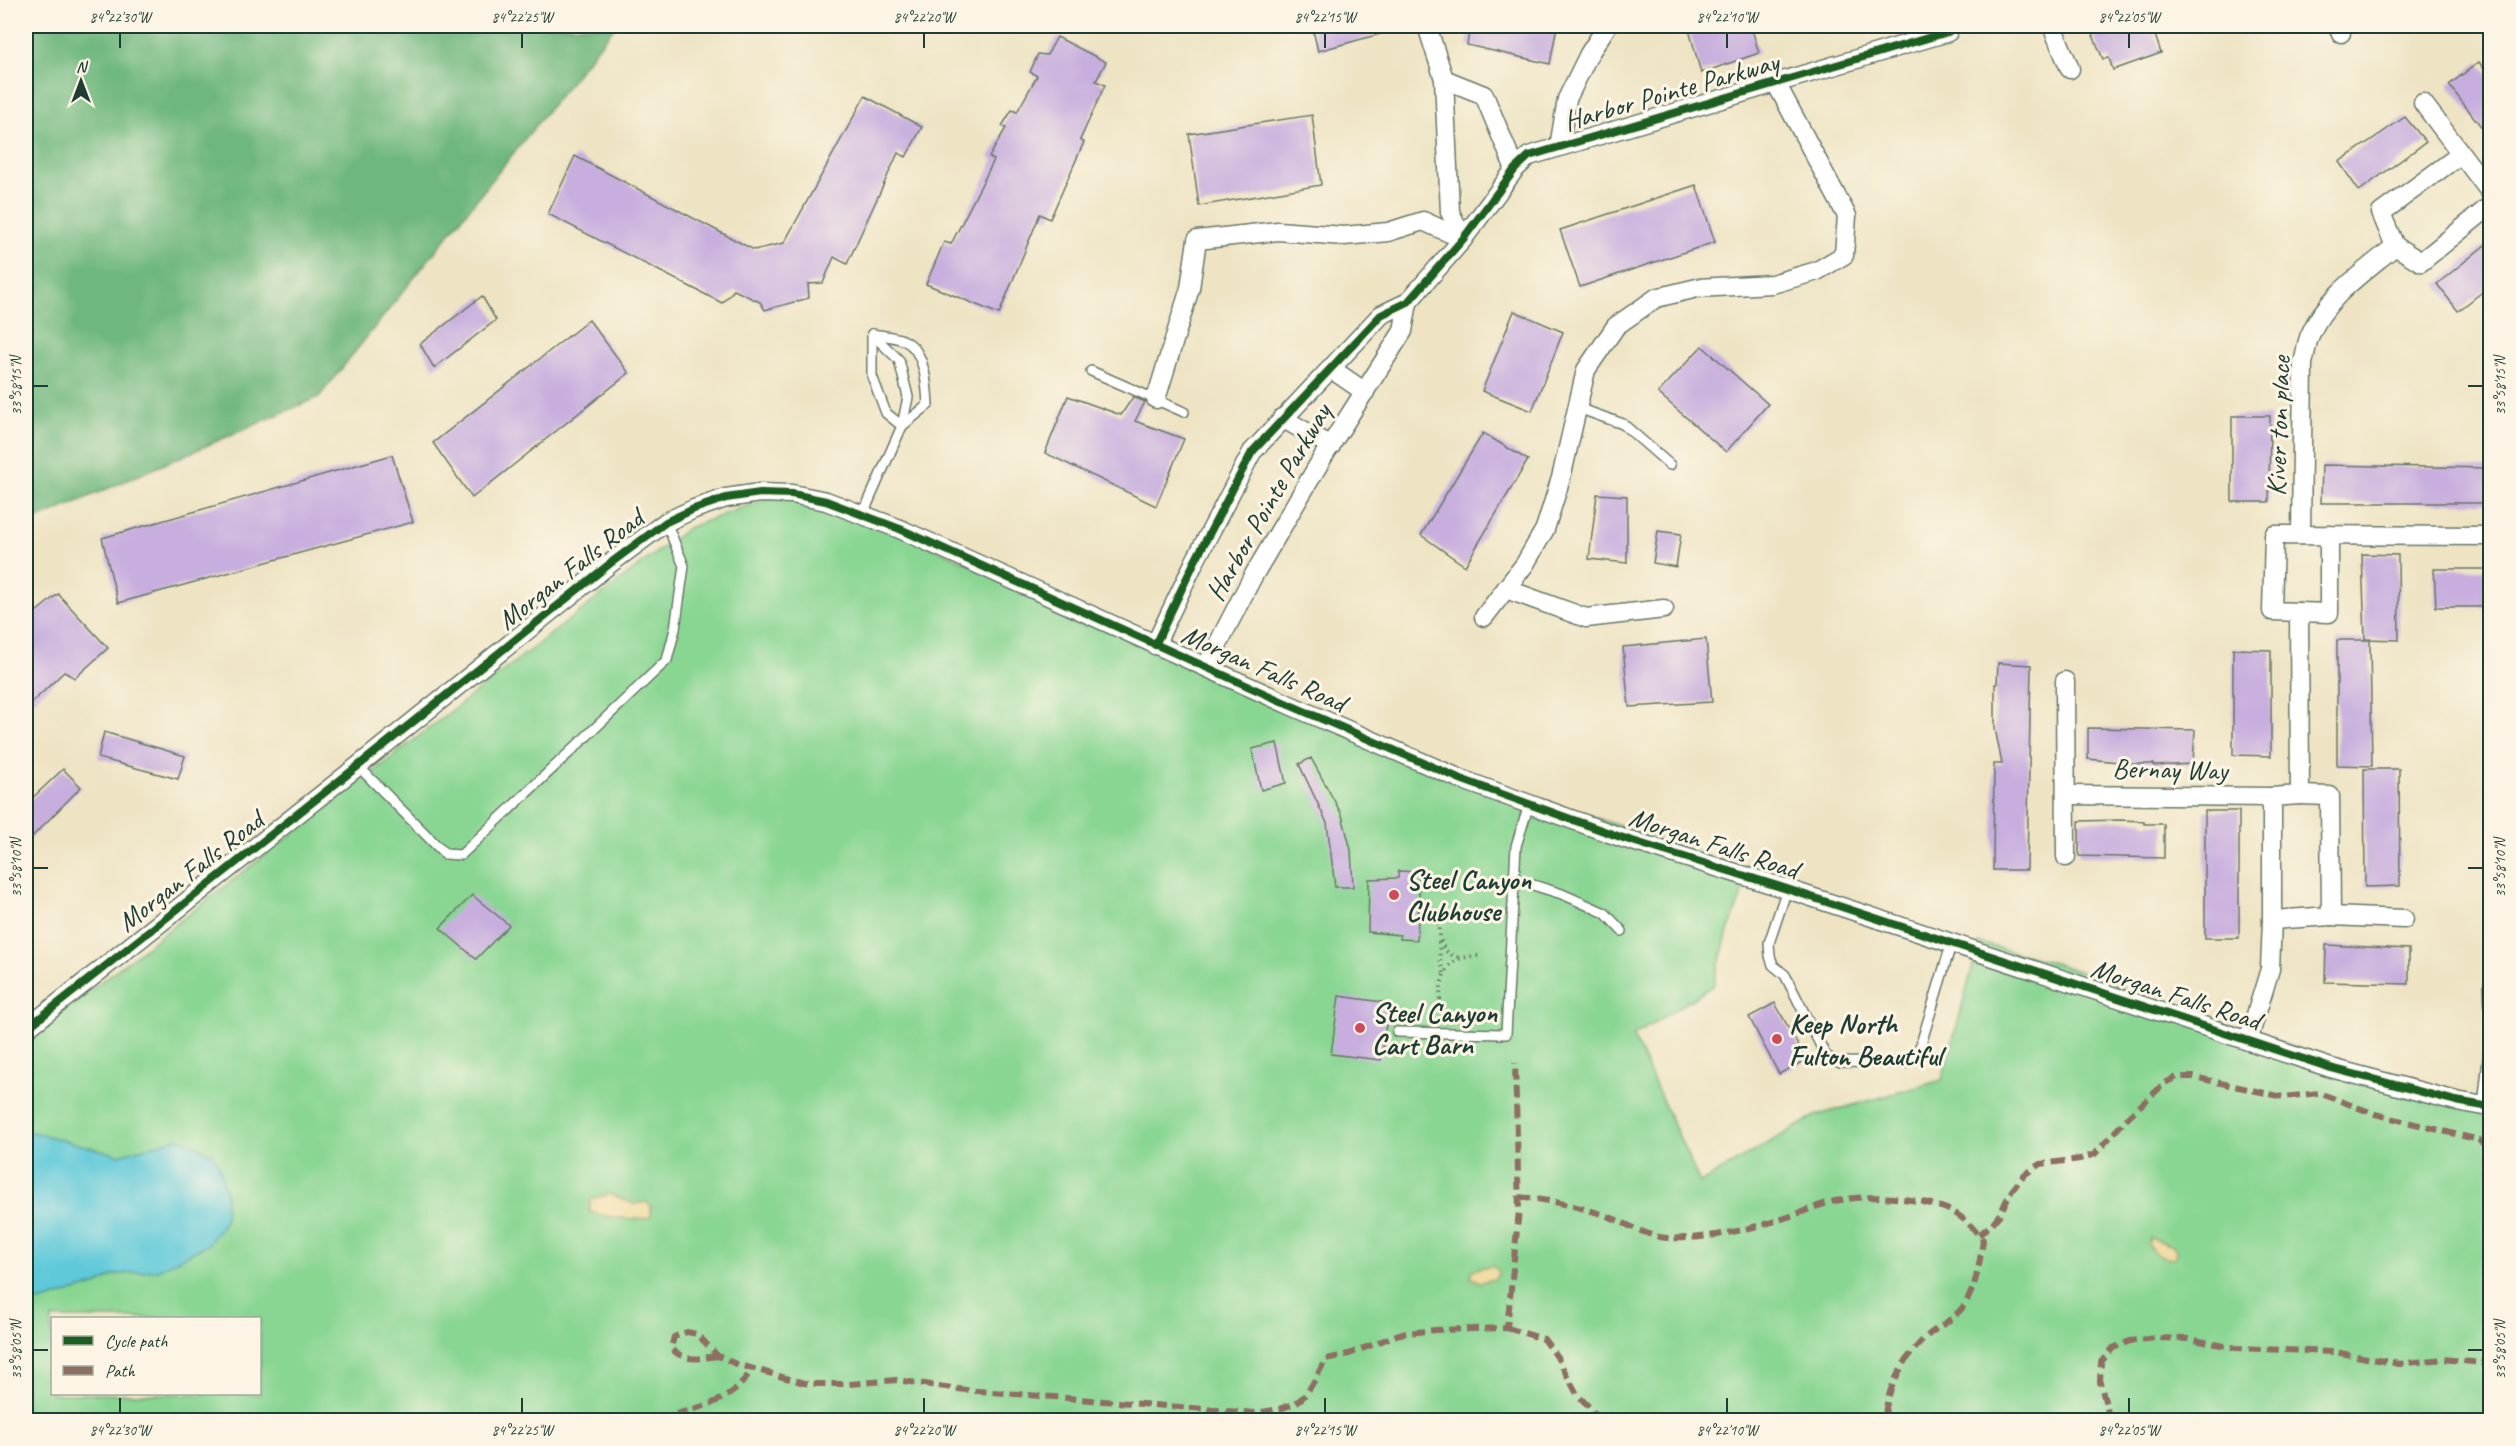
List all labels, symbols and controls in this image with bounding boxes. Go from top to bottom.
text: 84°22'30"W [90,8,154,27]
text: 84°22'25"W [492,8,556,27]
text: 84°22'20"W [894,8,958,27]
text: 84°22'15"W [1295,8,1359,27]
text: 84°22'10"W [1697,8,1761,27]
text: 84°22'05"W [2099,8,2163,27]
street label: Harbor Pointe Parkway [1560,43,1785,138]
north arrow [51,51,111,111]
text: N [76,57,89,77]
text: 33°58'15"N [7,353,26,416]
street label: Kiver ton place [2258,353,2298,497]
text: 33°58'15"N [2491,353,2510,416]
street label: Harbor Pointe Parkway [1197,395,1340,607]
street label: Morgan Falls Road [490,499,653,637]
street label: Morgan Falls Road [1177,616,1355,721]
street label: Bernay Way [2112,750,2230,788]
street label: Morgan Falls Road [1625,799,1807,888]
street label: Morgan Falls Road [110,801,273,939]
text: 33°58'10"N [7,835,26,898]
text: 33°58'10"N [2491,835,2510,898]
place label: Steel Canyon Clubhouse [1406,862,1532,929]
marker: Steel Canyon Clubhouse [1387,888,1401,902]
street label: Morgan Falls Road [2087,950,2269,1039]
place label: Steel Canyon Cart Barn [1372,995,1498,1062]
place label: Keep North Fulton Beautiful [1789,1006,1947,1073]
marker: Steel Canyon Cart Barn [1353,1021,1367,1035]
marker: Keep North Fulton Beautiful [1770,1032,1784,1046]
text: 33°58'05"N [7,1317,26,1380]
legend [51,1317,261,1395]
text: 33°58'05"N [2491,1317,2510,1380]
text: Cycle path [105,1330,168,1352]
text: Path [105,1360,135,1382]
text: 84°22'30"W [90,1421,154,1440]
text: 84°22'25"W [492,1421,556,1440]
text: 84°22'20"W [894,1421,958,1440]
text: 84°22'15"W [1295,1421,1359,1440]
text: 84°22'10"W [1697,1421,1761,1440]
text: 84°22'05"W [2099,1421,2163,1440]

